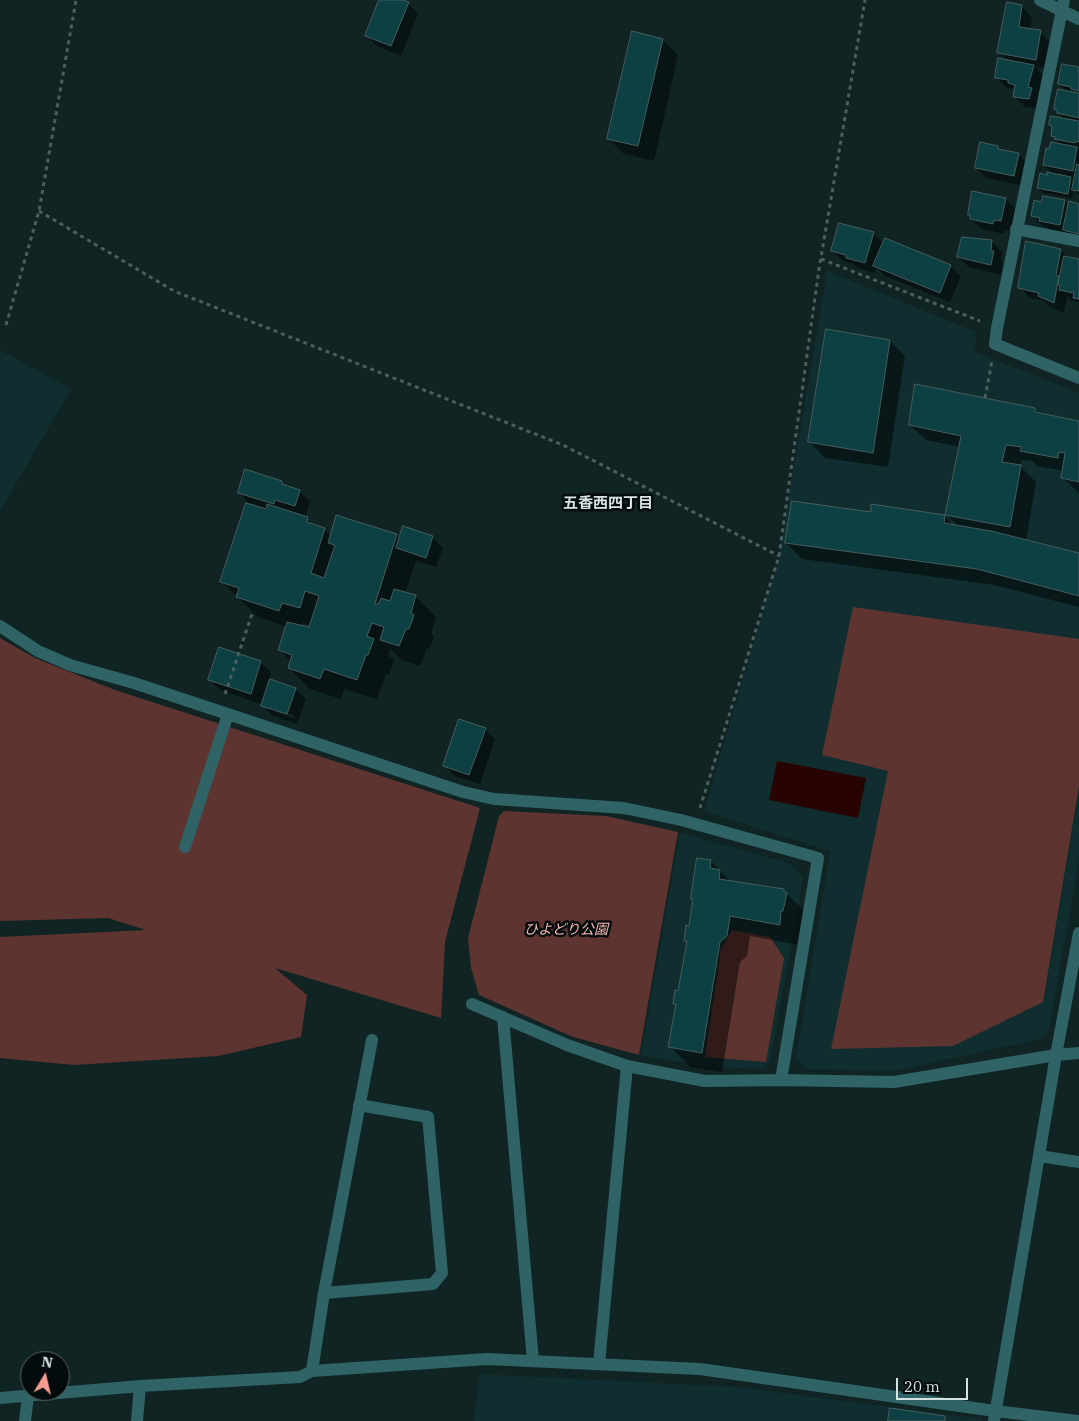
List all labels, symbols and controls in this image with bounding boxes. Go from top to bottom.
district label: 五香西四丁目 [563,495,653,513]
park label: ひよどり公園 [524,922,608,938]
north arrow [20,1351,70,1401]
text: N [40,1352,54,1372]
scale bar [899,1368,972,1400]
text: 20 m [904,1377,940,1396]

